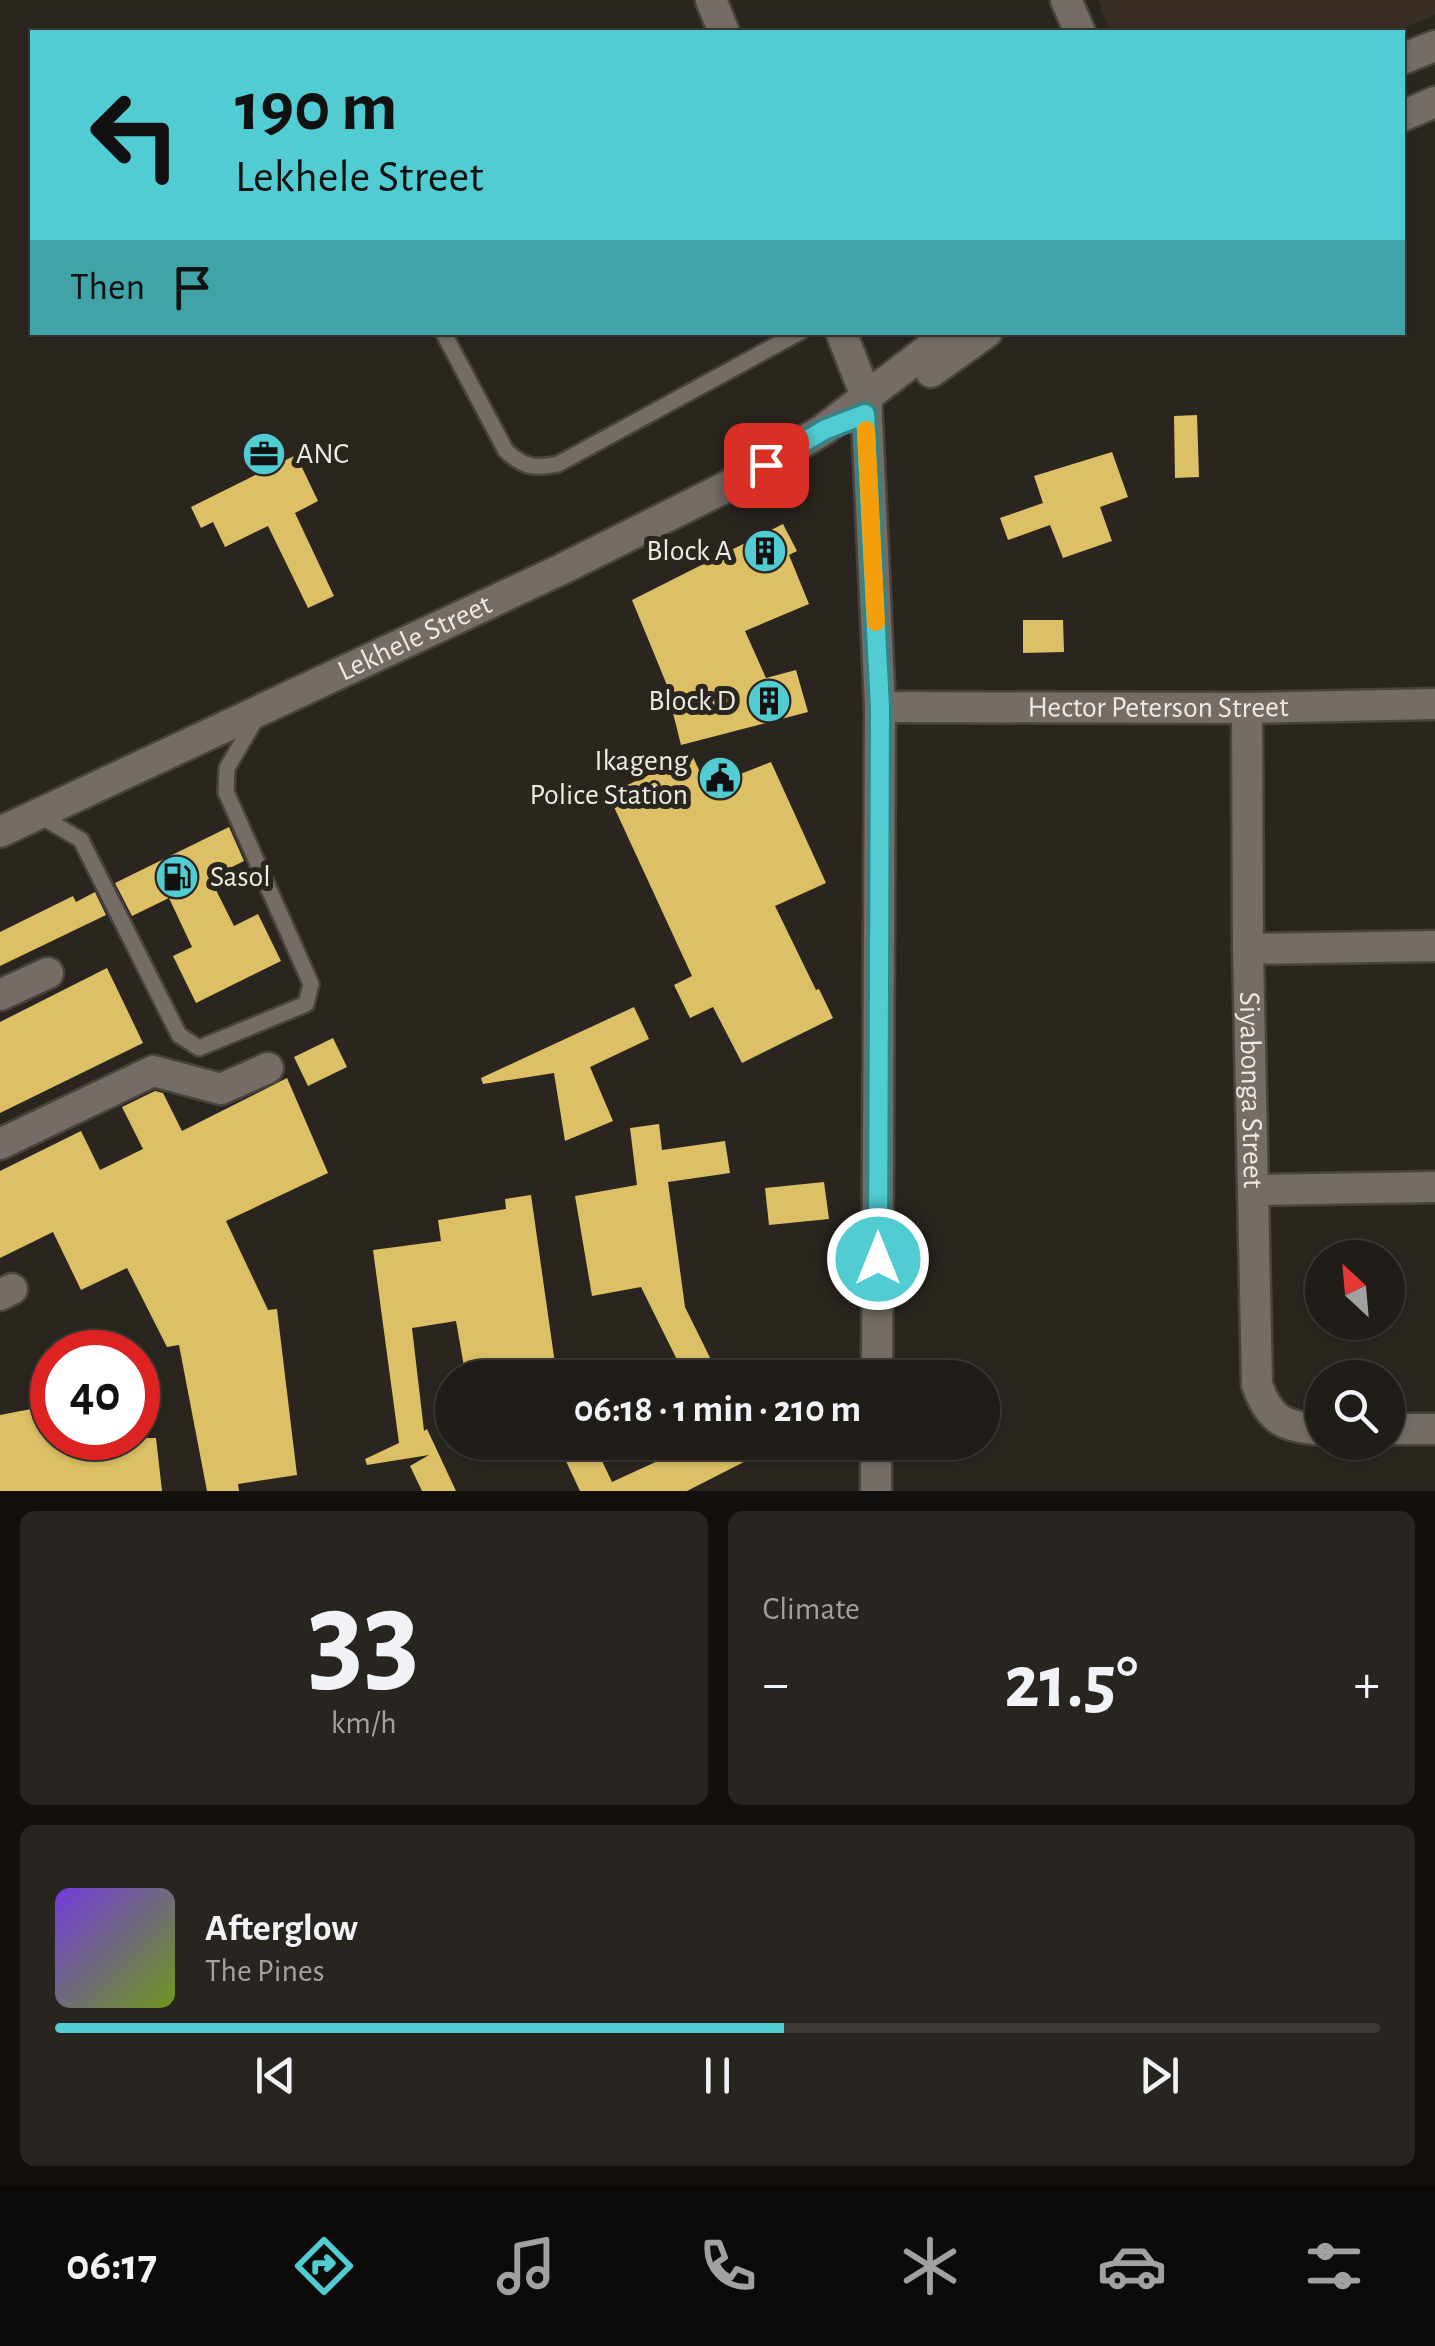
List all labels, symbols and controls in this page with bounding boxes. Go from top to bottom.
icon: left [70,70,200,200]
text: 190 m [235,73,398,143]
text: Lekhele Street [235,155,484,200]
icon: arrive [165,260,220,315]
text: Then [70,269,145,307]
pin [724,423,809,508]
office icon: ANC [241,431,287,477]
icon: arrive [739,438,794,493]
place label: ANC [296,439,349,469]
building icon: Block A [742,528,788,574]
place label: Block A [646,536,732,566]
street label: Lekhele Street [333,589,497,687]
building icon: Block D [746,678,792,724]
place label: Block D [648,686,736,716]
street label: Hector Peterson Street [1027,692,1289,723]
place label: Ikageng Police Station [530,746,688,810]
public building icon: Ikageng Police Station [697,755,743,801]
fuel station icon: Sasol [154,854,200,900]
place label: Sasol [210,862,271,892]
street label: Siyabonga Street [1234,991,1268,1189]
position arrow [826,1207,930,1311]
north arrow [1305,1240,1405,1340]
map controls [1305,1240,1405,1460]
speed limit sign: 40 [30,1330,160,1460]
button: search [1305,1360,1405,1460]
text: 06:18 · 1 min · 210 m [574,1391,861,1429]
text: 33 [308,1574,420,1704]
text: Climate [763,1593,860,1625]
text: 21.5° [1004,1646,1138,1721]
text: − [763,1657,789,1712]
text: + [1354,1657,1380,1712]
text: km/h [331,1707,397,1739]
text: Afterglow [205,1910,358,1948]
text: The Pines [205,1955,325,1987]
icon: previous [248,2048,303,2103]
icon: pause [690,2048,745,2103]
icon: next [1132,2048,1187,2103]
icon: directions [289,2231,359,2301]
icon: music [491,2231,561,2301]
icon: phone [693,2231,763,2301]
icon: climate [895,2231,965,2301]
icon: car [1097,2231,1167,2301]
icon: filters [1299,2231,1369,2301]
text: 06:17 [66,2243,157,2288]

